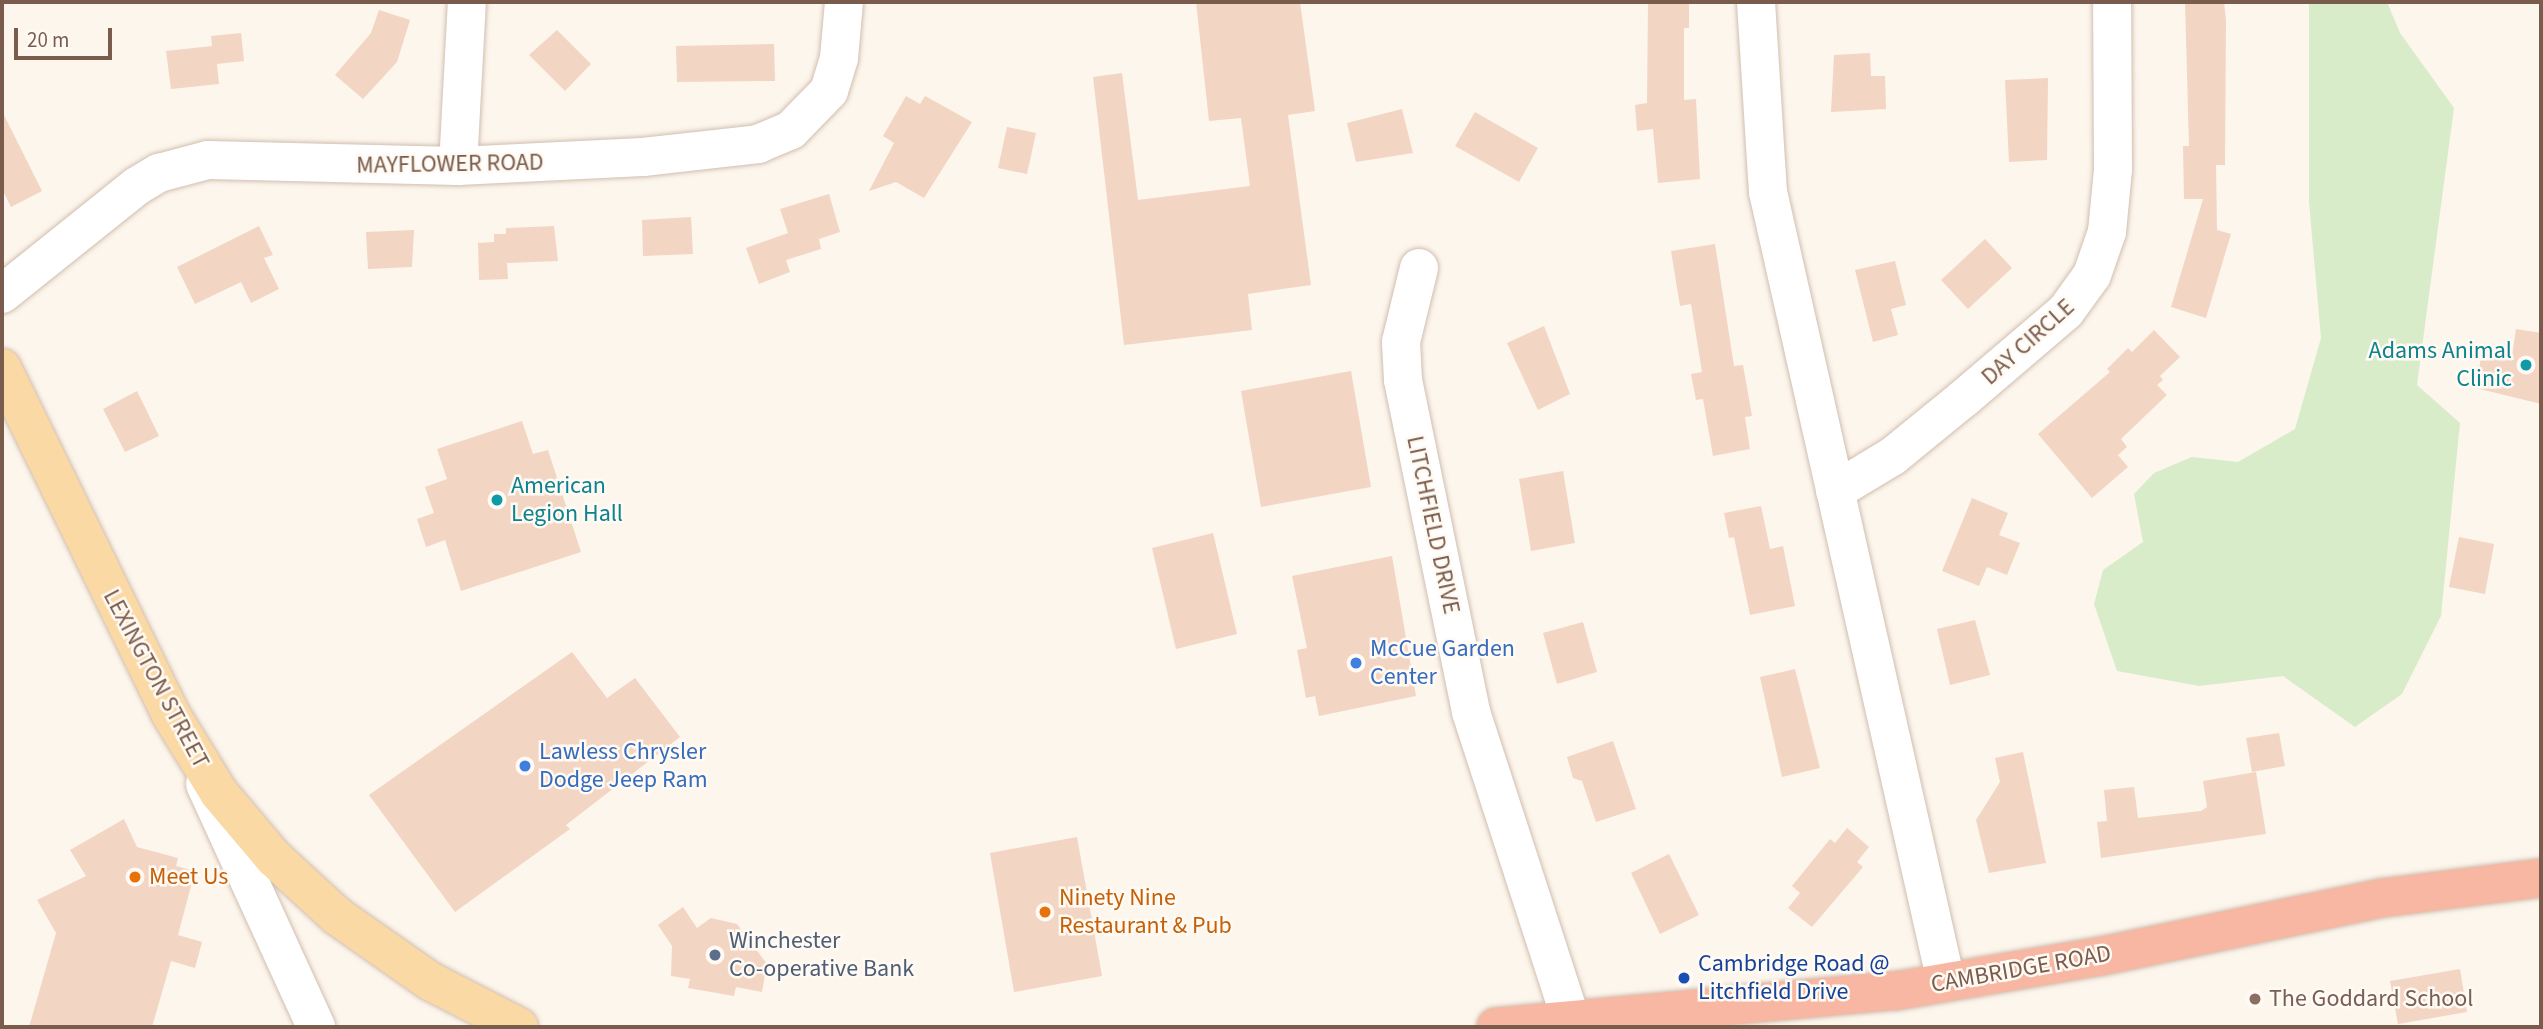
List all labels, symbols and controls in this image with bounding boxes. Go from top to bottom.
scale bar [18,14,116,58]
text: 20 m [27,25,69,55]
street label: MAYFLOWER ROAD [356,148,544,180]
street label: DAY CIRCLE [1976,293,2080,391]
place label: Adams Animal Clinic [2369,337,2512,393]
marker: Adams Animal Clinic [2518,357,2534,373]
street label: LITCHFIELD DRIVE [1400,433,1466,617]
place label: American Legion Hall [511,472,623,528]
marker: American Legion Hall [489,492,505,508]
street label: LEXINGTON STREET [97,585,215,773]
place label: McCue Garden Center [1370,635,1515,691]
marker: McCue Garden Center [1348,655,1364,671]
place label: Lawless Chrysler Dodge Jeep Ram [539,738,708,794]
marker: Lawless Chrysler Dodge Jeep Ram [517,758,533,774]
place label: Meet Us [149,863,228,891]
marker: Meet Us [127,869,143,885]
place label: Ninety Nine Restaurant & Pub [1059,884,1232,940]
marker: Ninety Nine Restaurant & Pub [1037,904,1053,920]
place label: Winchester Co-operative Bank [729,927,914,983]
street label: CAMBRIDGE ROAD [1929,939,2113,999]
marker: Winchester Co-operative Bank [707,947,723,963]
place label: Cambridge Road @ Litchfield Drive [1698,950,1890,1006]
marker: Cambridge Road @ Litchfield Drive [1676,970,1692,986]
place label: The Goddard School [2269,985,2473,1013]
marker: The Goddard School [2247,991,2263,1007]

